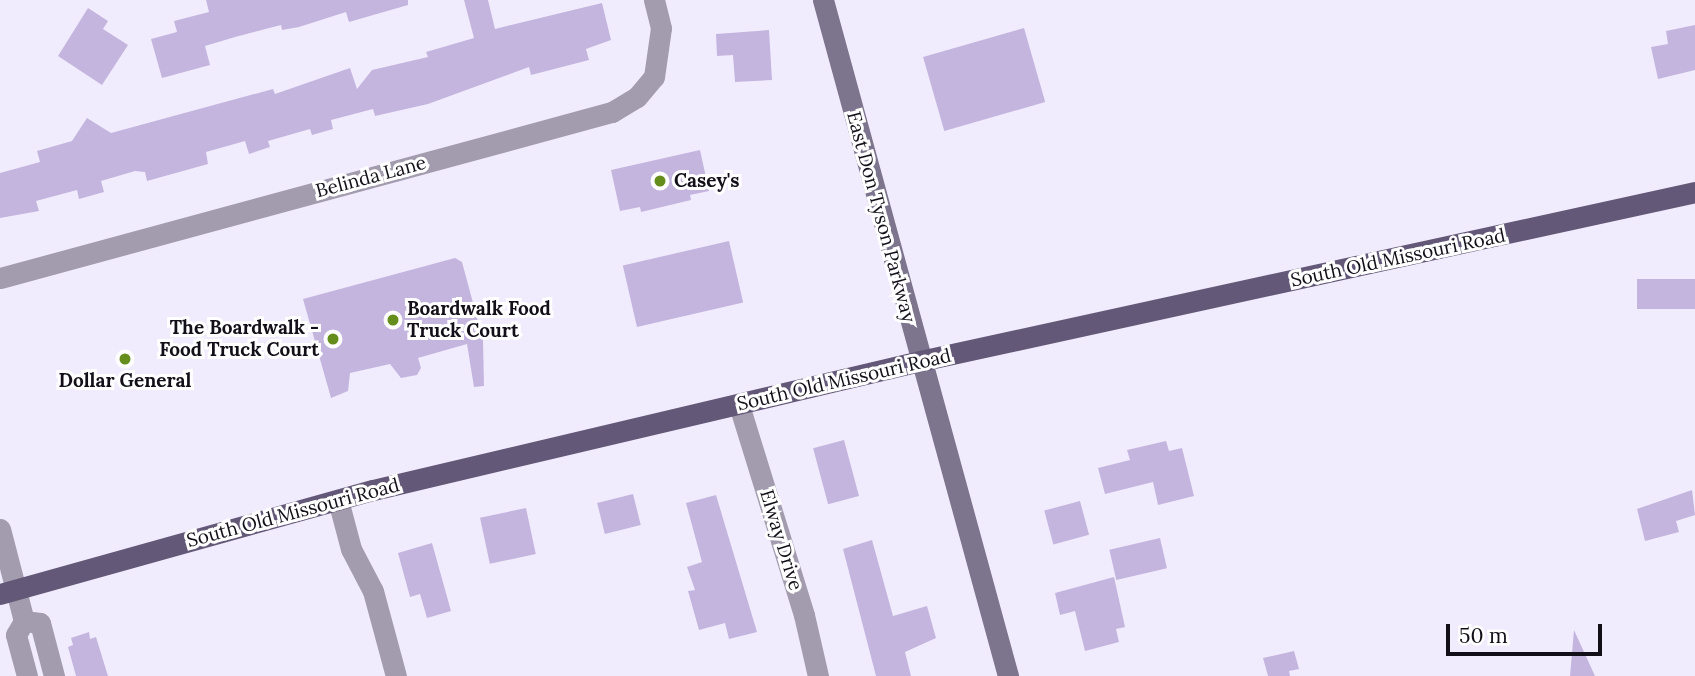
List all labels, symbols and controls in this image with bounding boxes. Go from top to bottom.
street label: East Don Tyson Parkway [842,109,920,325]
street label: Belinda Lane [313,151,429,203]
place label: Casey's [674,170,739,192]
marker: Casey's [652,173,668,189]
street label: South Old Missouri Road [1288,224,1508,292]
place label: Boardwalk Food Truck Court [407,298,551,342]
marker: Boardwalk Food Truck Court [385,312,401,328]
place label: The Boardwalk - Food Truck Court [159,317,319,361]
marker: The Boardwalk - Food Truck Court [325,331,341,347]
street label: South Old Missouri Road [735,344,953,416]
marker: Dollar General [117,351,133,367]
place label: Dollar General [59,370,191,392]
street label: South Old Missouri Road [184,474,402,552]
street label: Elway Drive [755,487,807,593]
scale bar [1450,610,1606,654]
text: 50 m [1459,622,1508,649]

